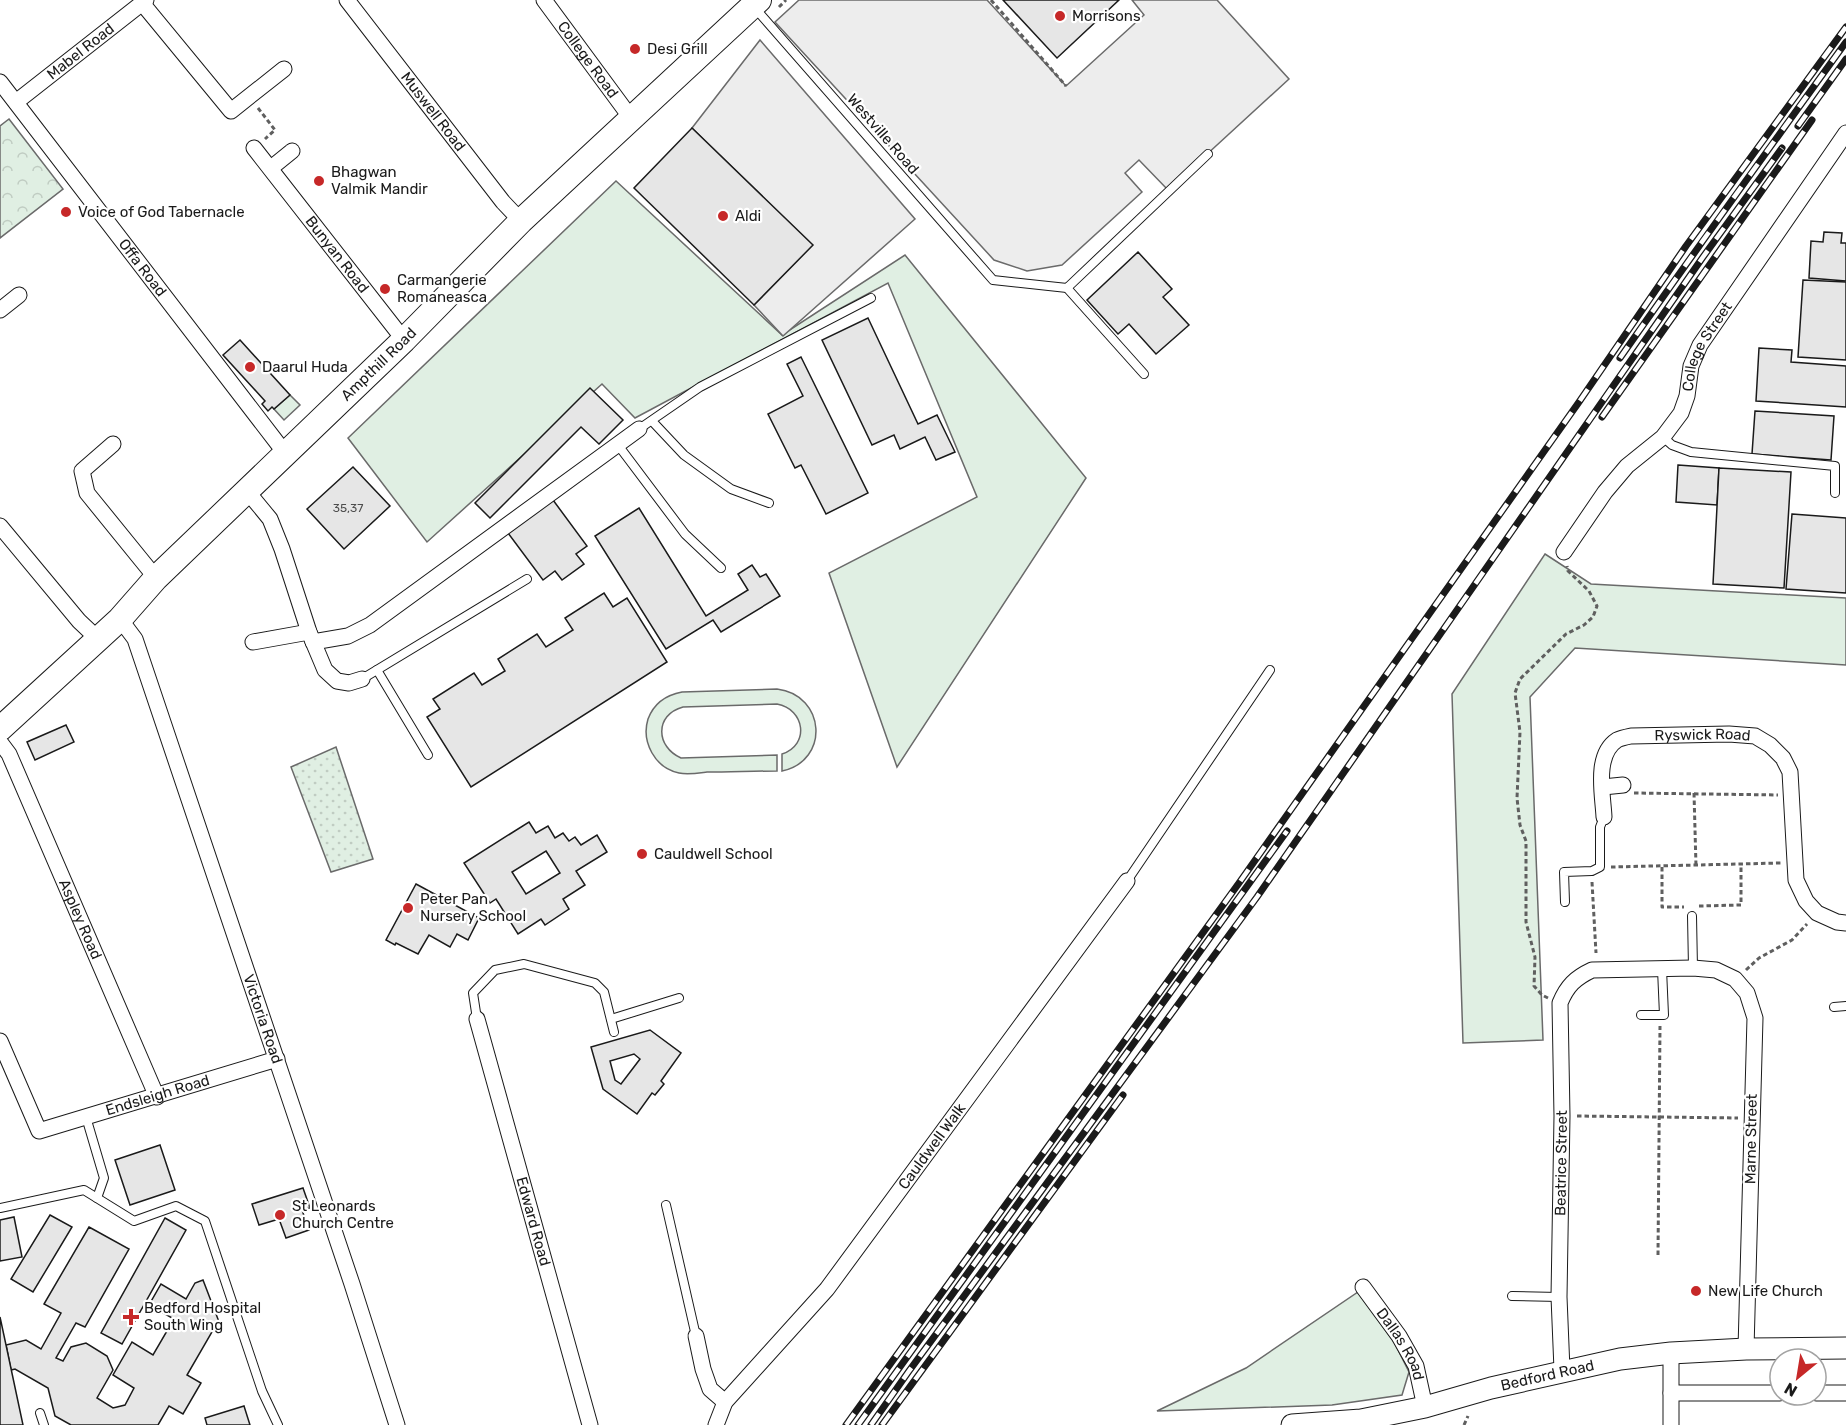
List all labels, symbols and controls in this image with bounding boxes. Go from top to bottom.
place label: Morrisons [1072,7,1141,25]
marker: Morrisons [1053,9,1067,23]
street label: College Road [554,18,622,102]
street label: Mabel Road [43,19,118,83]
place label: Desi Grill [647,40,708,58]
marker: Desi Grill [628,42,642,56]
street label: Muswell Road [397,68,469,155]
street label: Westville Road [843,90,923,178]
place label: Bhagwan Valmik Mandir [331,163,428,198]
marker: Bhagwan Valmik Mandir [312,174,326,188]
place label: Voice of God Tabernacle [78,203,245,221]
marker: Voice of God Tabernacle [59,205,73,219]
place label: Aldi [735,207,761,225]
marker: Aldi [716,209,730,223]
street label: Bunyan Road [302,212,373,296]
street label: Offa Road [115,235,170,300]
place label: Carmangerie Romaneasca [397,271,487,306]
marker: Carmangerie Romaneasca [378,282,392,296]
street label: College Street [1679,298,1736,393]
street label: Ampthill Road [337,324,420,405]
place label: Daarul Huda [262,358,348,376]
marker: Daarul Huda [243,360,257,374]
house number: 35,37 [333,501,363,515]
street label: Ryswick Road [1654,725,1751,745]
place label: Cauldwell School [654,845,773,863]
marker: Cauldwell School [635,847,649,861]
street label: Aspley Road [55,876,106,962]
place label: Peter Pan Nursery School [420,890,526,925]
marker: Peter Pan Nursery School [401,901,415,915]
street label: Victoria Road [239,972,286,1066]
street label: Endsleigh Road [103,1071,212,1119]
street label: Marne Street [1741,1094,1761,1184]
street label: Cauldwell Walk [894,1100,970,1193]
street label: Beatrice Street [1551,1110,1571,1216]
street label: Edward Road [512,1175,554,1268]
place label: St Leonards Church Centre [292,1197,394,1232]
marker: St Leonards Church Centre [273,1208,287,1222]
place label: New Life Church [1708,1282,1823,1300]
marker: New Life Church [1689,1284,1703,1298]
place label: Bedford Hospital South Wing [144,1299,261,1334]
street label: Dallas Road [1373,1305,1428,1382]
marker: Bedford Hospital South Wing [122,1308,140,1326]
north arrow [1768,1347,1828,1407]
street label: Bedford Road [1499,1356,1596,1395]
text: N [1781,1378,1800,1401]

